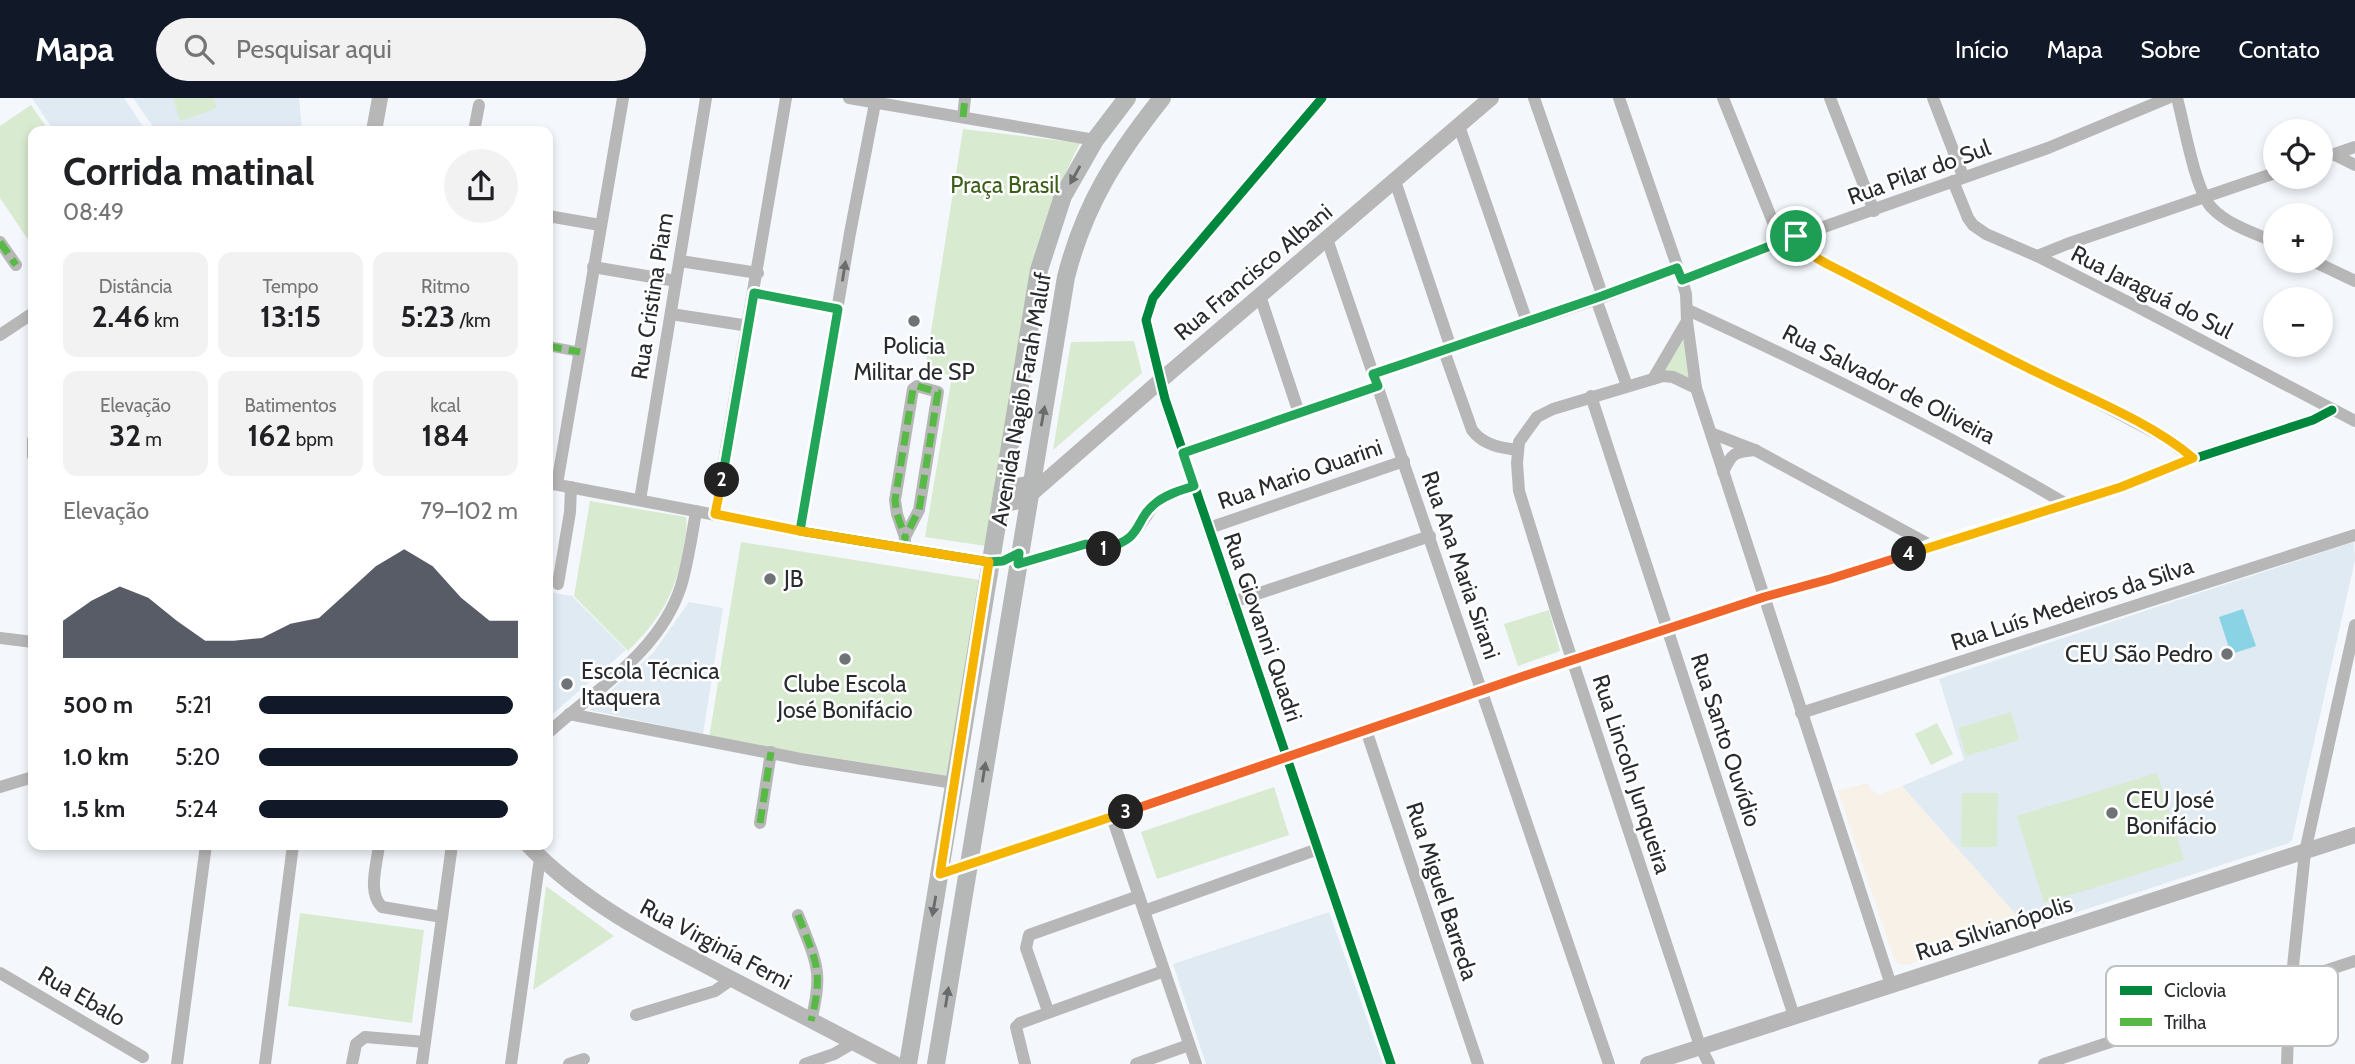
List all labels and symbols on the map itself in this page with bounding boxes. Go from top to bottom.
street label: Rua Pilar do Sul [1844,133,1995,211]
one-way arrow [1069,165,1081,185]
park label: Praça Brasil [950,171,1060,199]
street label: Rua Francisco Albani [1168,198,1338,346]
pin [1766,206,1826,266]
street label: Rua Cristina Piam [625,211,679,381]
street label: Rua Jaraguá do Sul [2066,239,2238,345]
one-way arrow [839,260,850,282]
street label: Avenida Nagib Farah Maluf [985,270,1057,528]
marker: Policia Militar de SP [906,313,922,329]
street label: Rua Salvador de Oliveira [1778,318,2000,450]
place label: Policia Militar de SP [853,332,975,386]
one-way arrow [1038,405,1049,427]
street label: Rua Mario Quarini [1214,433,1386,515]
pin: 2 [704,462,740,498]
street label: Rua Ana Maria Sirani [1416,467,1506,663]
street label: Rua Giovanni Quadri [1218,529,1308,725]
pin: 1 [1086,532,1122,566]
pin: 4 [1892,536,1926,572]
street label: Rua Luís Medeiros da Silva [1947,552,2197,656]
place label: JB [783,565,804,593]
marker: JB [762,571,778,587]
place label: CEU São Pedro [2065,640,2213,668]
marker: CEU São Pedro [2219,646,2235,662]
street label: Rua Santo Ouvídio [1685,650,1767,830]
marker: Clube Escola José Bonifácio [837,651,853,667]
place label: Escola Técnica Itaquera [581,657,720,711]
place label: Clube Escola José Bonifácio [776,670,913,724]
street label: Rua Lincoln Junqueira [1587,671,1677,877]
marker: Escola Técnica Itaquera [559,676,575,692]
one-way arrow [979,761,990,783]
place label: CEU José Bonifácio [2126,786,2217,840]
pin: 3 [1108,794,1144,830]
street label: Rua Miguel Barreda [1400,798,1484,984]
marker: CEU José Bonifácio [2104,805,2120,821]
street label: Rua Silvianópolis [1912,889,2076,967]
street label: Rua Virginía Ferni [636,892,796,996]
one-way arrow [928,895,939,917]
street label: Rua Ebalo [33,960,131,1032]
legend [2106,966,2338,1046]
text: Ciclovia [2164,979,2226,1002]
one-way arrow [942,986,953,1008]
text: Trilha [2164,1011,2206,1034]

